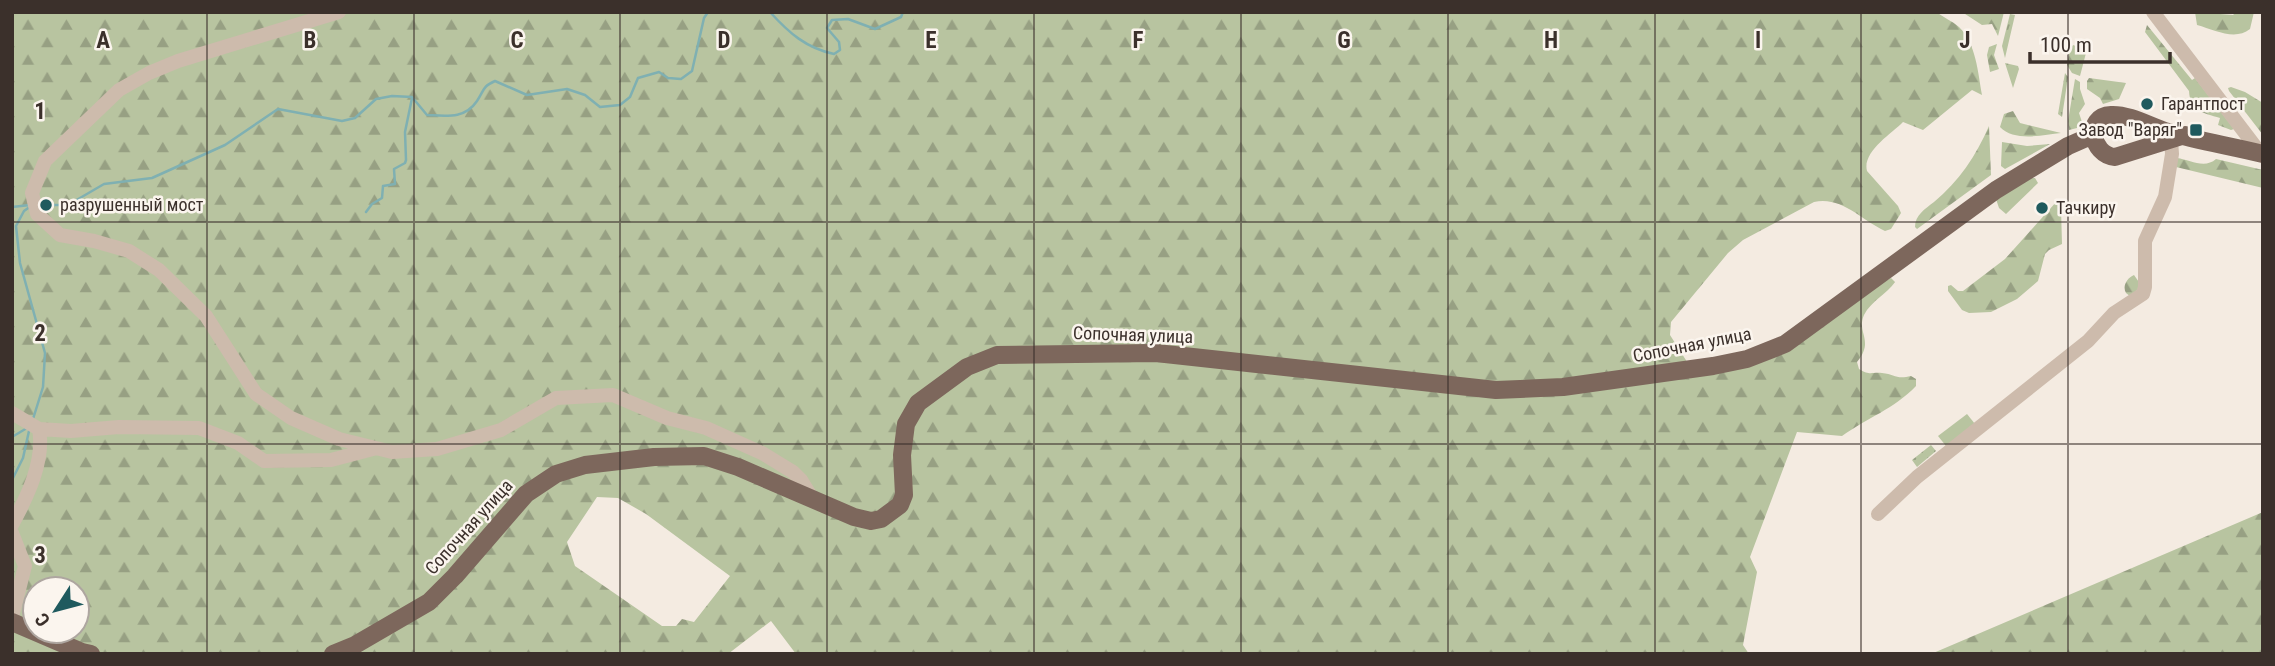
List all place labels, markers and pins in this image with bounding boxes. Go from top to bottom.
place label: Гарантпост [2161,93,2245,114]
marker: Гарантпост [2139,96,2155,112]
place label: Завод "Варяг" [2079,119,2182,140]
marker: Завод "Варяг" [2188,122,2204,138]
place label: разрушенный мост [60,194,204,215]
marker: разрушенный мост [38,197,54,213]
place label: Тачкиру [2056,197,2116,218]
marker: Тачкиру [2034,200,2050,216]

